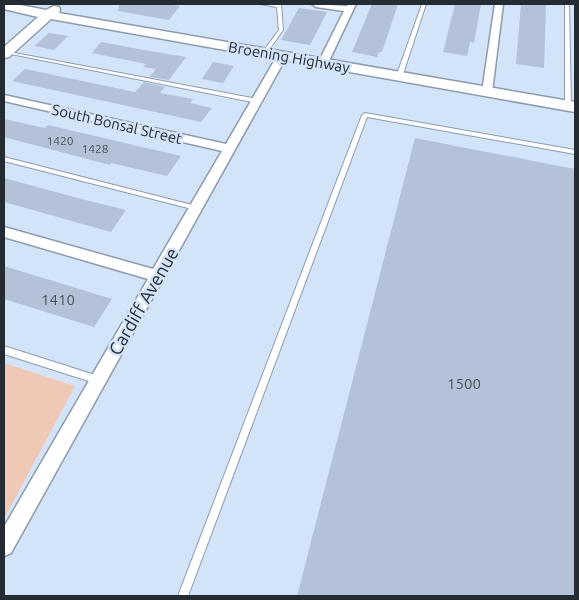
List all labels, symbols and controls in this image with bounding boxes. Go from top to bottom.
street label: Broening Highway [227,38,351,76]
street label: South Bonsal Street [50,101,184,147]
house number: 1420 [46,134,74,147]
house number: 1428 [81,142,109,155]
street label: Cardiff Avenue [104,244,182,358]
house number: 1410 [41,291,75,308]
house number: 1500 [447,375,481,392]

